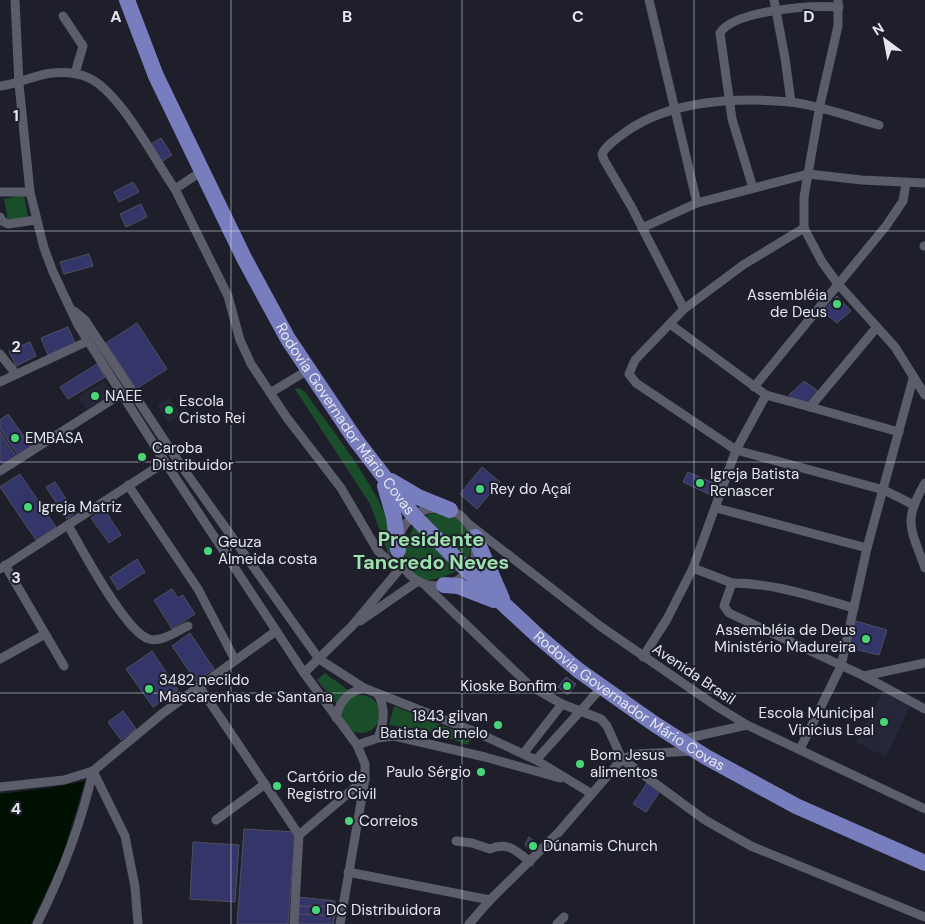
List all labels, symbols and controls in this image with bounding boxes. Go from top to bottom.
text: A [110,6,122,27]
text: B [342,6,352,27]
text: C [572,6,584,27]
text: D [803,6,815,27]
north arrow [860,15,910,65]
text: N [869,19,887,39]
text: 1 [13,105,19,126]
place label: Assembléia de Deus [747,285,827,322]
marker: Assembléia de Deus [831,298,843,310]
street label: Rodovia Governador Mário Covas [271,319,420,519]
text: 2 [11,336,21,357]
place label: NAEE [105,386,142,406]
marker: NAEE [89,390,101,402]
place label: Escola Cristo Rei [179,391,245,428]
marker: Escola Cristo Rei [163,404,175,416]
place label: EMBASA [25,428,84,448]
marker: EMBASA [9,432,21,444]
place label: Caroba Distribuidor [152,438,234,475]
marker: Caroba Distribuidor [136,451,148,463]
place label: Igreja Batista Renascer [710,464,799,501]
marker: Igreja Batista Renascer [694,477,706,489]
place label: Rey do Açaí [490,479,572,499]
marker: Rey do Açaí [474,483,486,495]
place label: Igreja Matriz [38,497,122,517]
marker: Igreja Matriz [22,501,34,513]
district label: Presidente Tancredo Neves [353,526,509,575]
place label: Geuza Almeida costa [218,532,317,569]
marker: Geuza Almeida costa [202,545,214,557]
text: 3 [11,567,21,588]
place label: Assembléia de Deus Ministério Madureira [714,620,856,657]
street label: Rodovia Governador Mário Covas [529,627,729,776]
marker: Assembléia de Deus Ministério Madureira [860,633,872,645]
street label: Avenida Brasil [649,639,739,709]
place label: 3482 necildo Mascarenhas de Santana [159,670,333,707]
place label: Kioske Bonfim [460,676,557,696]
marker: Kioske Bonfim [561,680,573,692]
marker: 3482 necildo Mascarenhas de Santana [143,683,155,695]
place label: Escola Municipal Vinicius Leal [759,703,874,740]
place label: 1843 gilvan Batista de melo [380,706,488,743]
marker: Escola Municipal Vinicius Leal [878,716,890,728]
marker: 1843 gilvan Batista de melo [492,719,504,731]
place label: Bom Jesus alimentos [590,745,665,782]
marker: Bom Jesus alimentos [574,758,586,770]
place label: Paulo Sérgio [386,762,471,782]
marker: Paulo Sérgio [475,766,487,778]
place label: Cartório de Registro Civil [287,767,376,804]
marker: Cartório de Registro Civil [271,780,283,792]
text: 4 [11,798,21,819]
place label: Correios [359,811,418,831]
marker: Correios [343,815,355,827]
place label: Dúnamis Church [543,836,658,856]
marker: Dúnamis Church [527,840,539,852]
place label: DC Distribuidora [326,900,441,920]
marker: DC Distribuidora [310,904,322,916]

